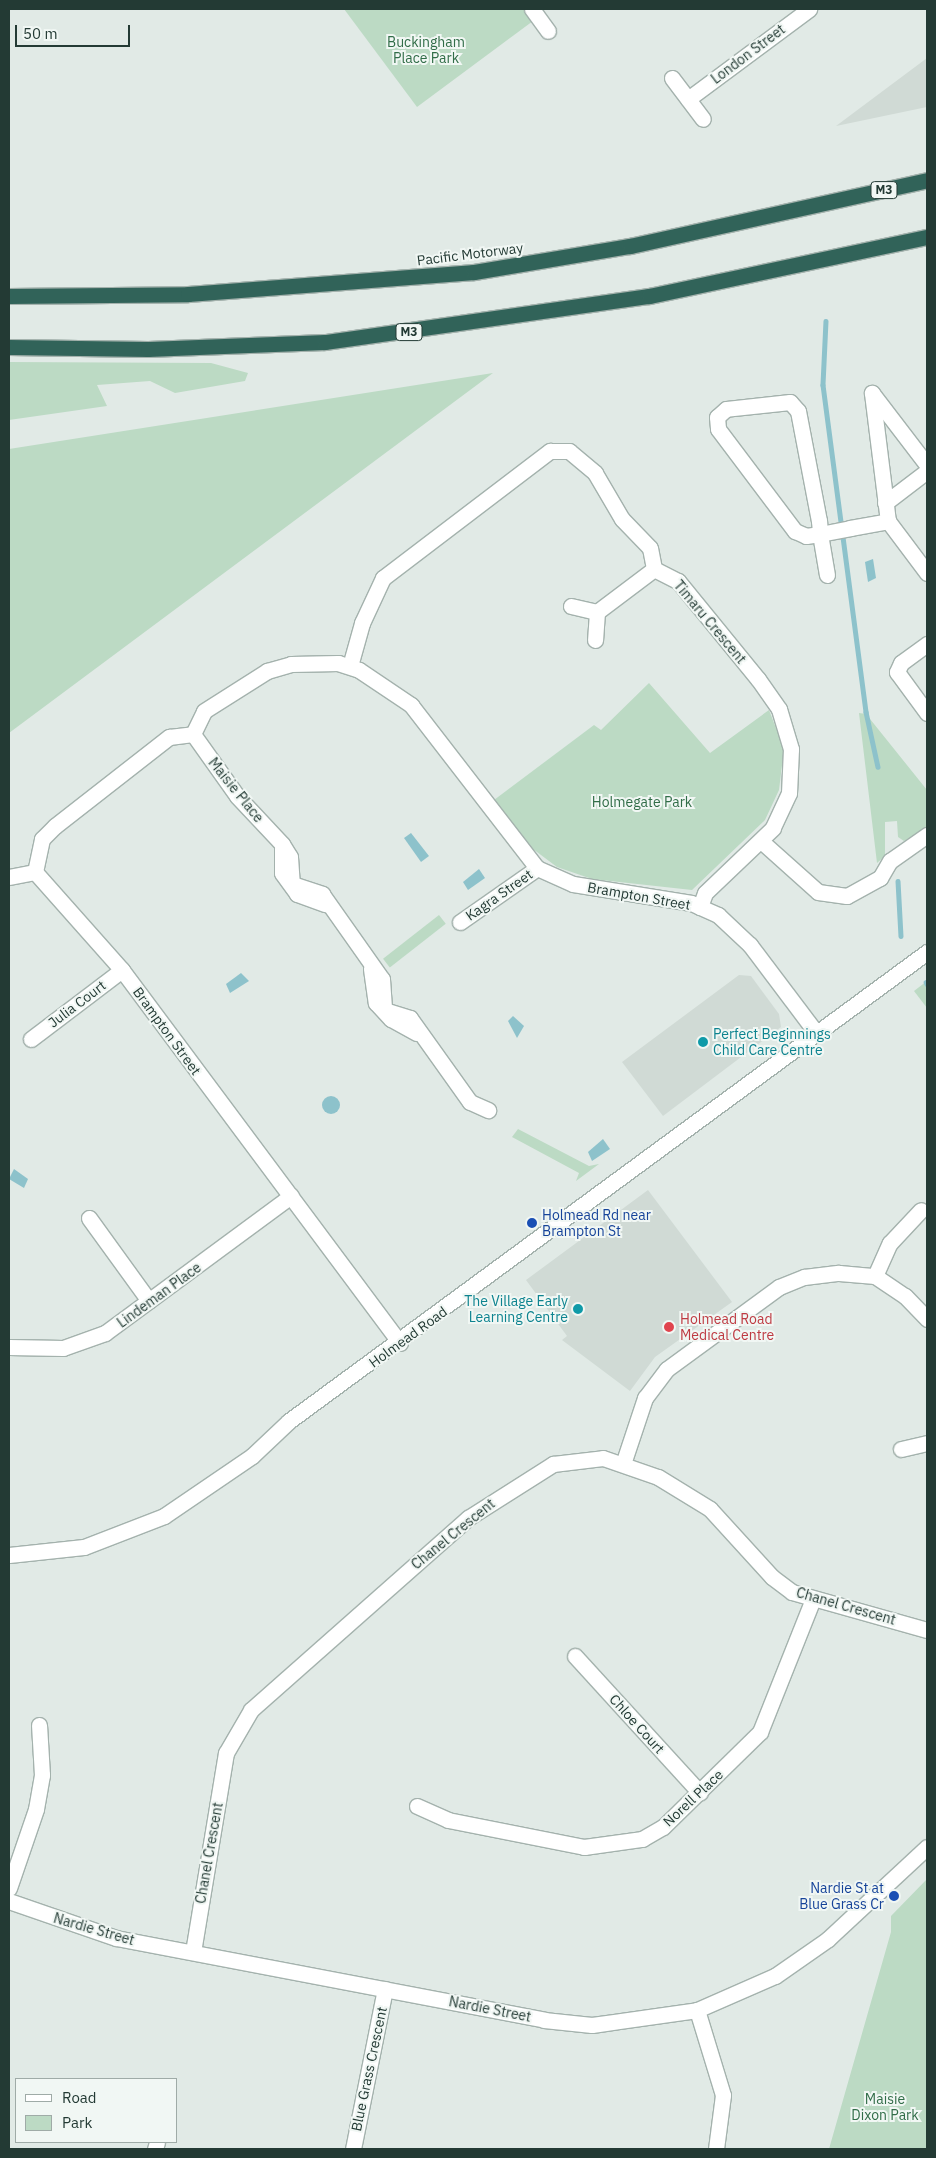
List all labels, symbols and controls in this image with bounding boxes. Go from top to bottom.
scale bar [18,15,132,47]
street label: London Street [708,21,788,87]
text: 50 m [23,24,58,43]
park label: Buckingham Place Park [387,34,465,66]
road number: M3 [870,180,898,200]
street label: Pacific Motorway [416,239,524,269]
road number: M3 [395,322,423,342]
street label: Timaru Crescent [670,577,750,667]
street label: Maisie Place [205,754,267,826]
park label: Holmegate Park [592,794,692,810]
street label: Kagra Street [462,866,536,924]
street label: Brampton Street [586,879,692,913]
street label: Julia Court [45,977,109,1031]
street label: Brampton Street [130,984,204,1078]
place label: Perfect Beginnings Child Care Centre [713,1026,831,1058]
marker: Perfect Beginnings Child Care Centre [697,1036,709,1048]
place label: Holmead Rd near Brampton St [542,1207,651,1240]
marker: Holmead Rd near Brampton St [526,1217,538,1229]
street label: Lindeman Place [114,1259,204,1331]
place label: The Village Early Learning Centre [464,1293,568,1325]
street label: Holmead Road [366,1303,450,1371]
marker: The Village Early Learning Centre [572,1303,584,1315]
place label: Holmead Road Medical Centre [680,1311,774,1344]
marker: Holmead Road Medical Centre [662,1320,676,1334]
street label: Chanel Crescent [408,1495,498,1573]
street label: Chanel Crescent [794,1584,898,1628]
street label: Chloe Court [606,1691,668,1757]
street label: Norell Place [660,1766,726,1830]
street label: Chanel Crescent [192,1801,226,1905]
place label: Nardie St at Blue Grass Cr [799,1880,884,1912]
marker: Nardie St at Blue Grass Cr [888,1890,900,1902]
street label: Nardie Street [52,1909,136,1949]
street label: Nardie Street [447,1993,533,2025]
street label: Blue Grass Crescent [348,2005,390,2133]
legend [15,2078,178,2143]
text: Road [62,2088,97,2107]
park label: Maisie Dixon Park [851,2091,919,2124]
text: Park [62,2113,92,2132]

